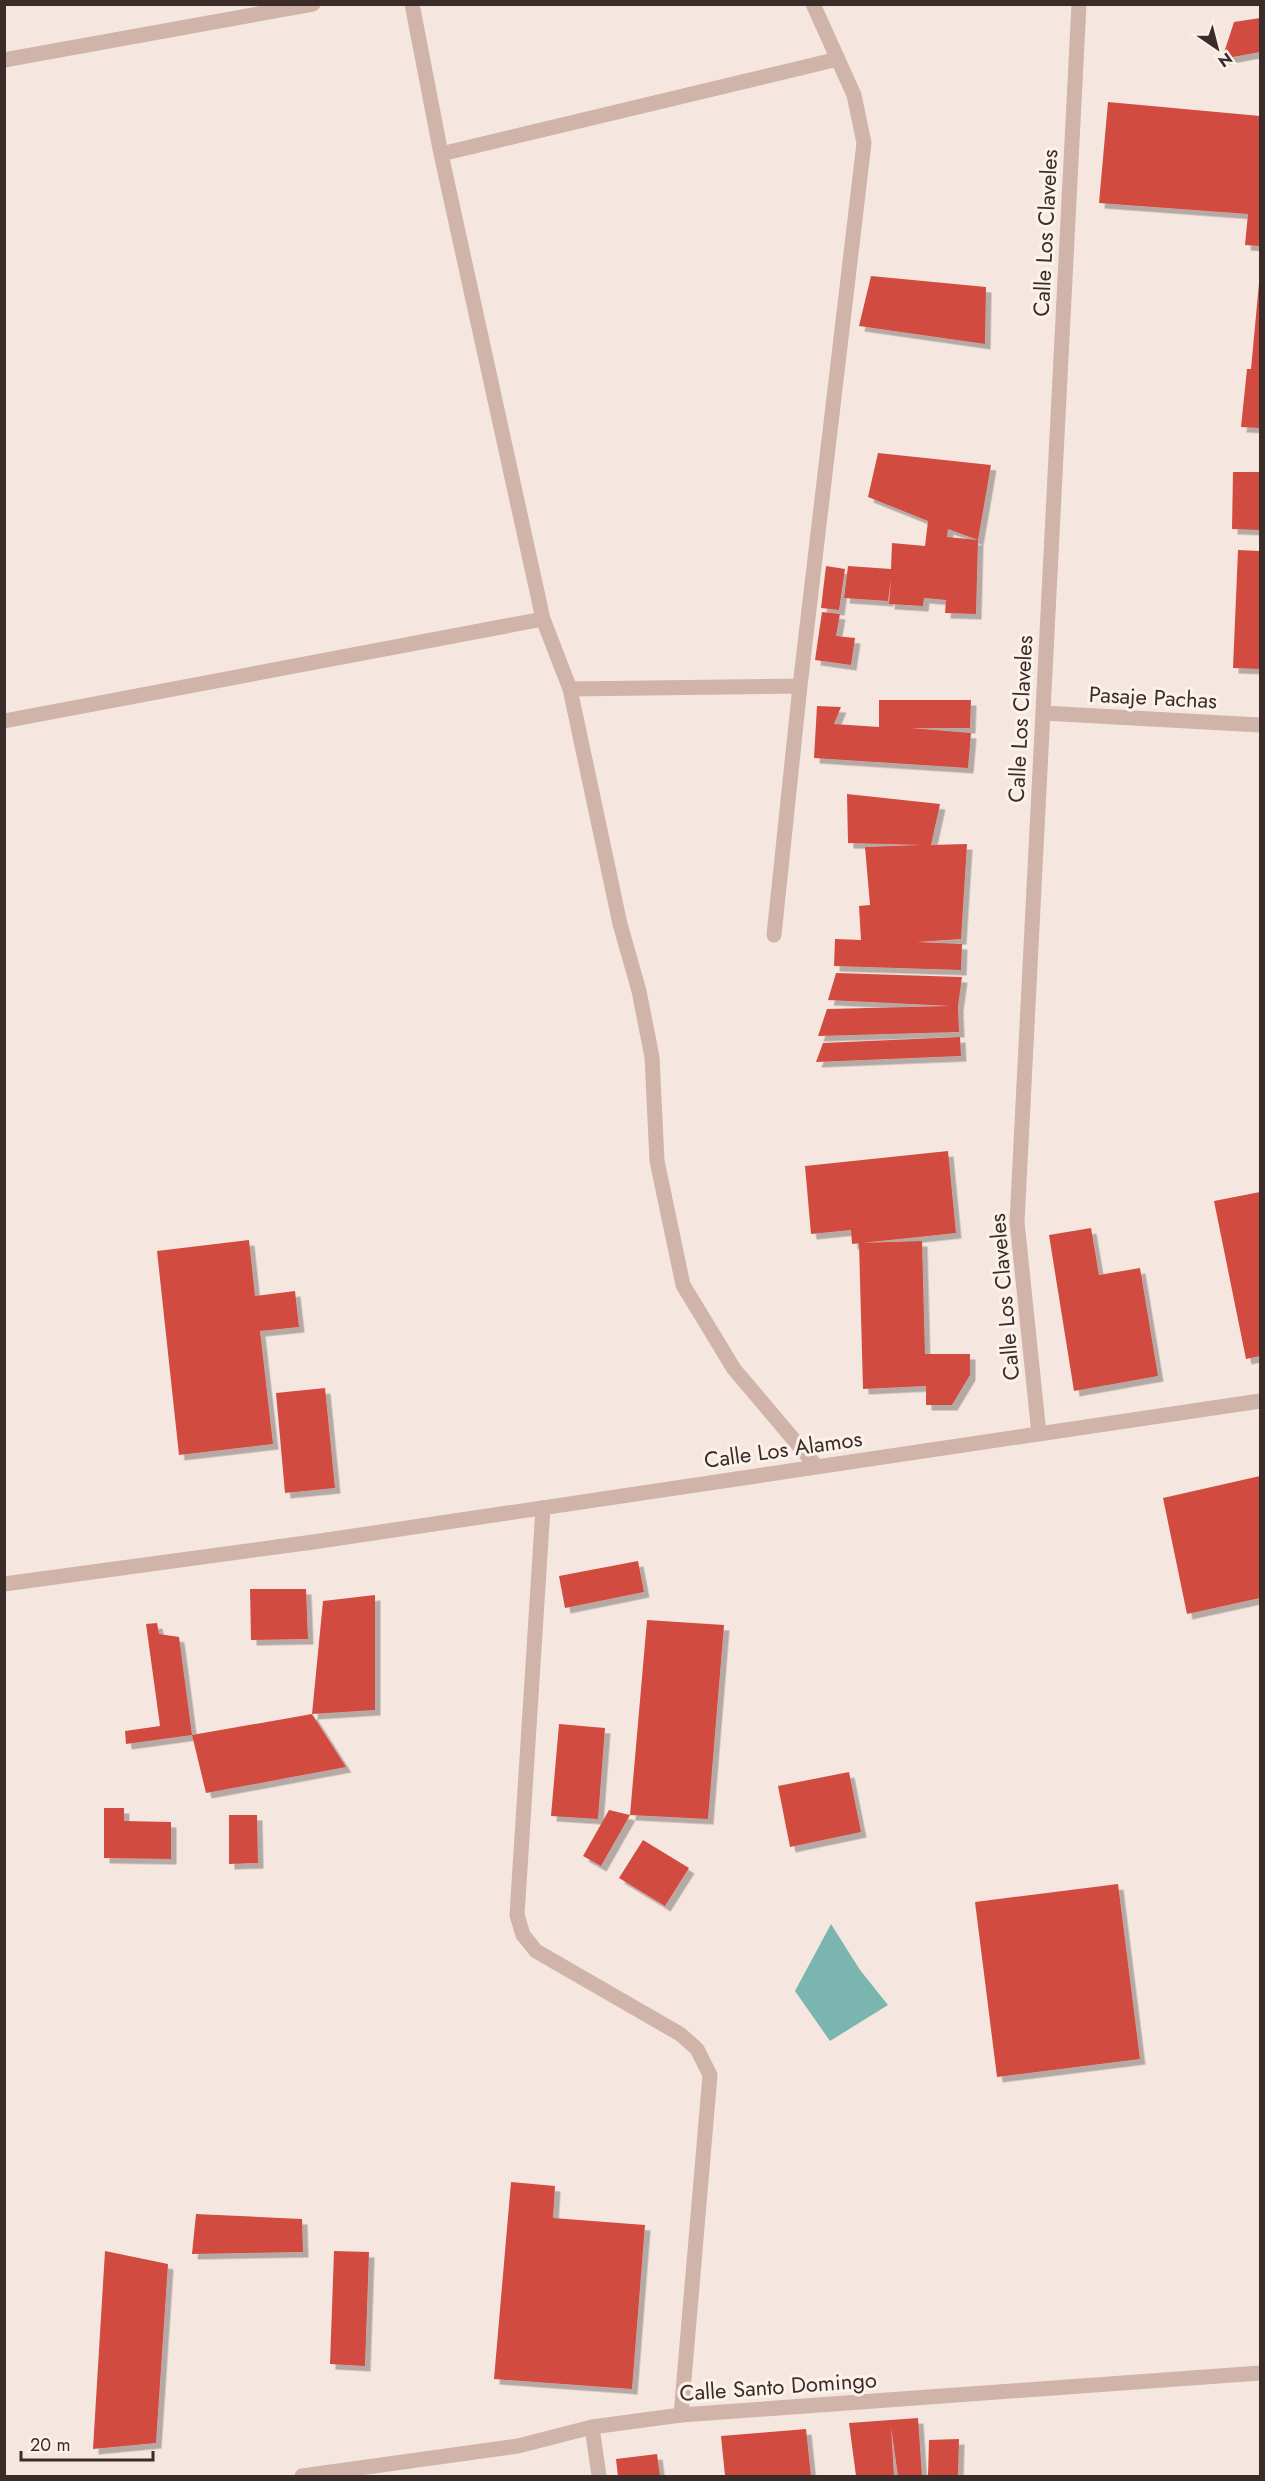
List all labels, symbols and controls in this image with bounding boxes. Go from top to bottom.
north arrow [1187,18,1247,78]
text: N [1214,47,1237,73]
street label: Calle Los Claveles [1025,148,1065,318]
street label: Calle Los Claveles [1000,634,1040,804]
street label: Pasaje Pachas [1088,678,1218,716]
street label: Calle Los Claveles [981,1212,1027,1382]
street label: Calle Los Alamos [702,1422,864,1476]
street label: Calle Santo Domingo [678,2363,878,2409]
scale bar [21,2424,153,2462]
text: 20 m [30,2432,70,2458]

